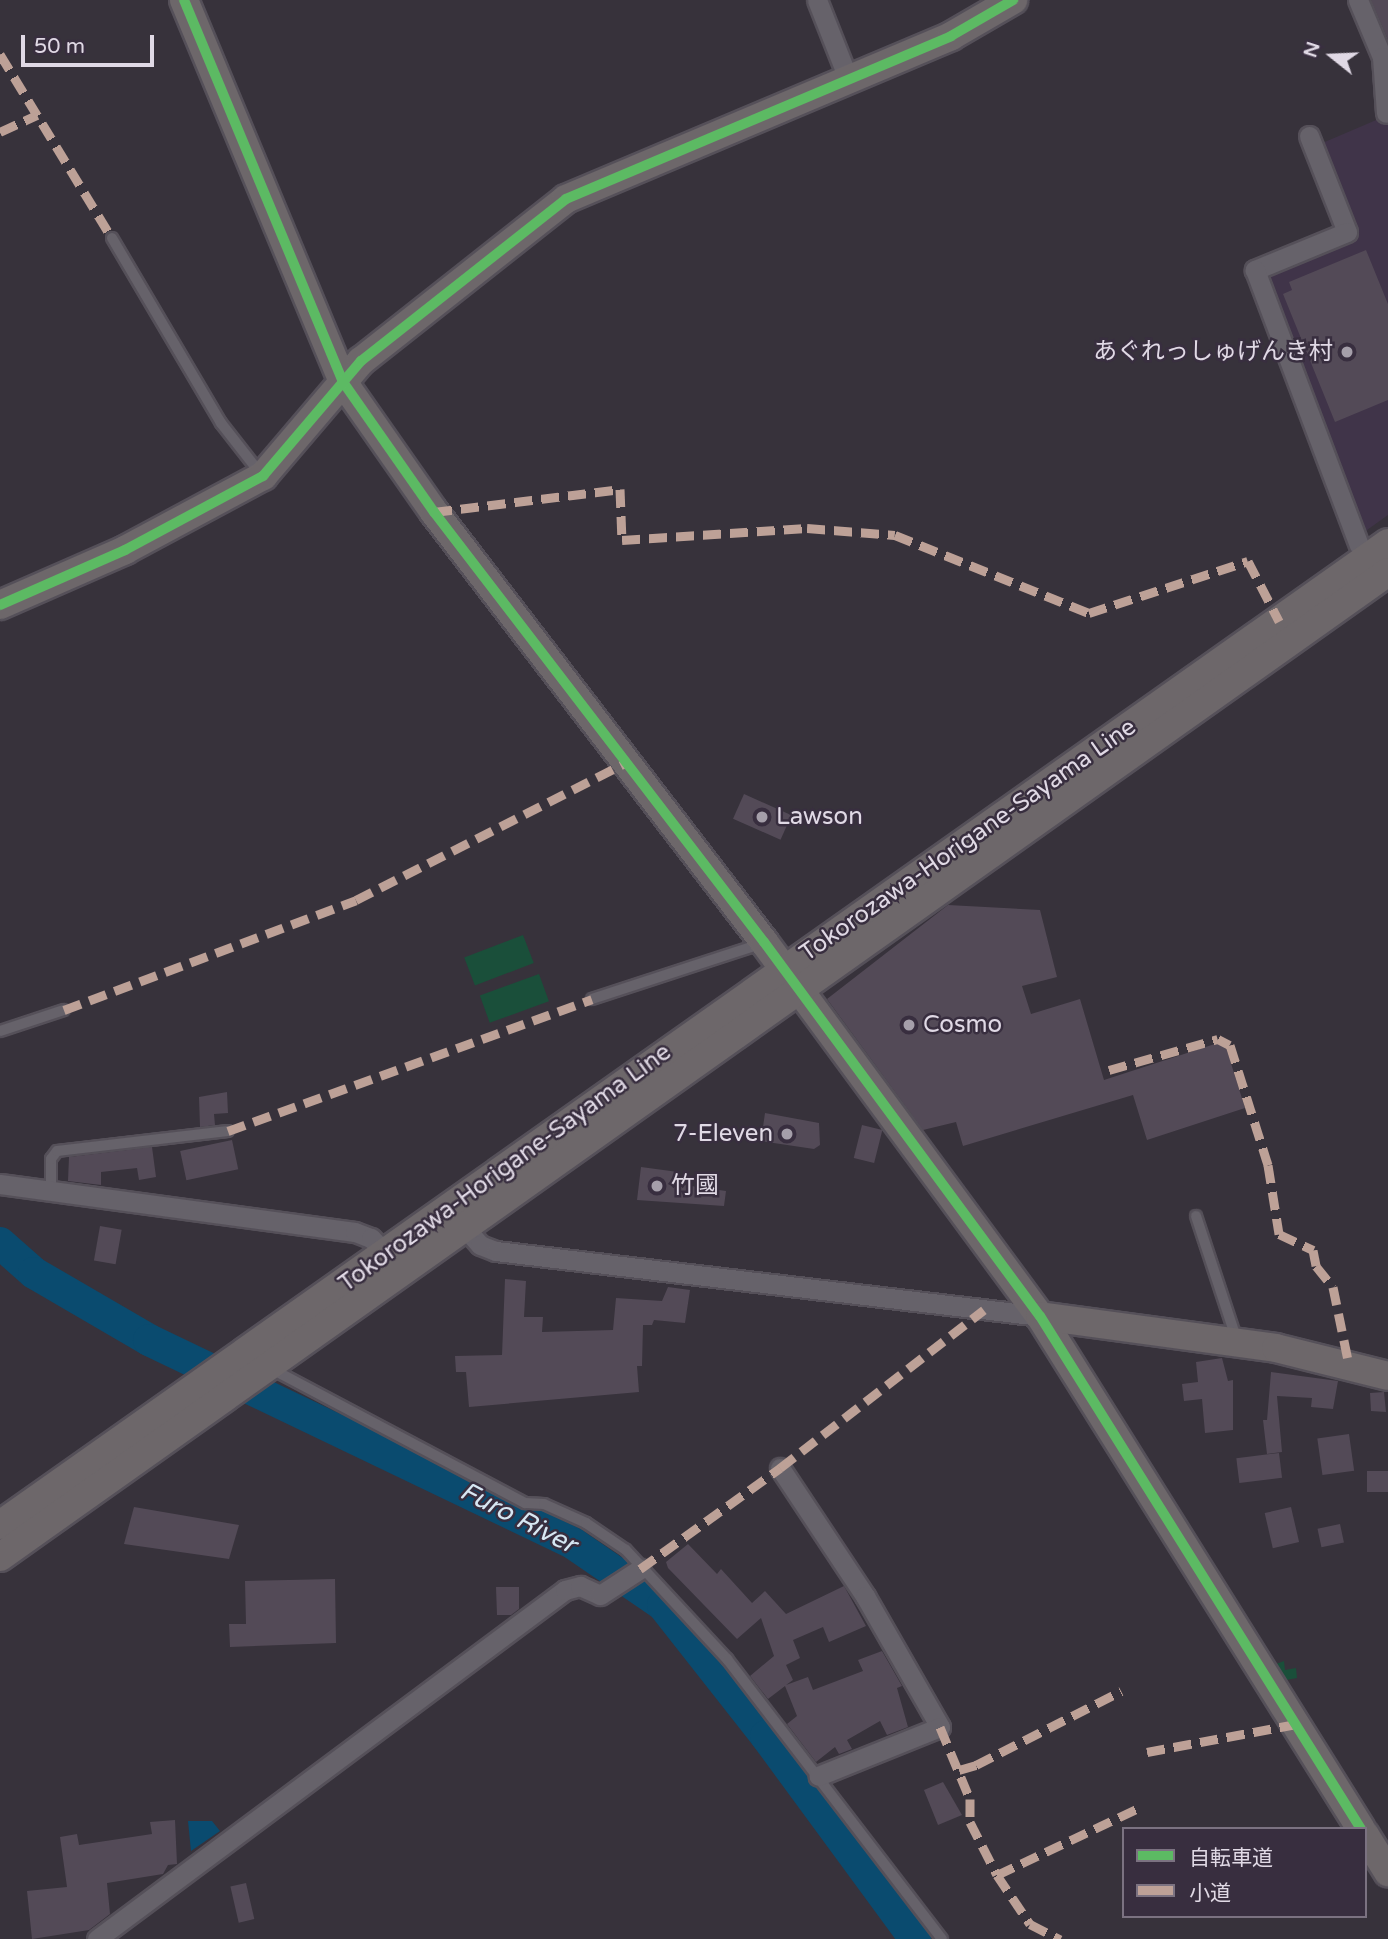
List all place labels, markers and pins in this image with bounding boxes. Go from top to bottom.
place label: あぐれっしゅげんき村 [1093,338,1333,366]
marker: あぐれっしゅげんき村 [1339,344,1355,360]
place label: Lawson [776,803,863,831]
marker: Lawson [754,809,770,825]
place label: Cosmo [923,1011,1002,1039]
marker: Cosmo [901,1017,917,1033]
place label: 7-Eleven [673,1120,773,1148]
marker: 7-Eleven [779,1126,795,1142]
place label: 竹國 [671,1172,719,1200]
marker: 竹國 [649,1178,665,1194]

